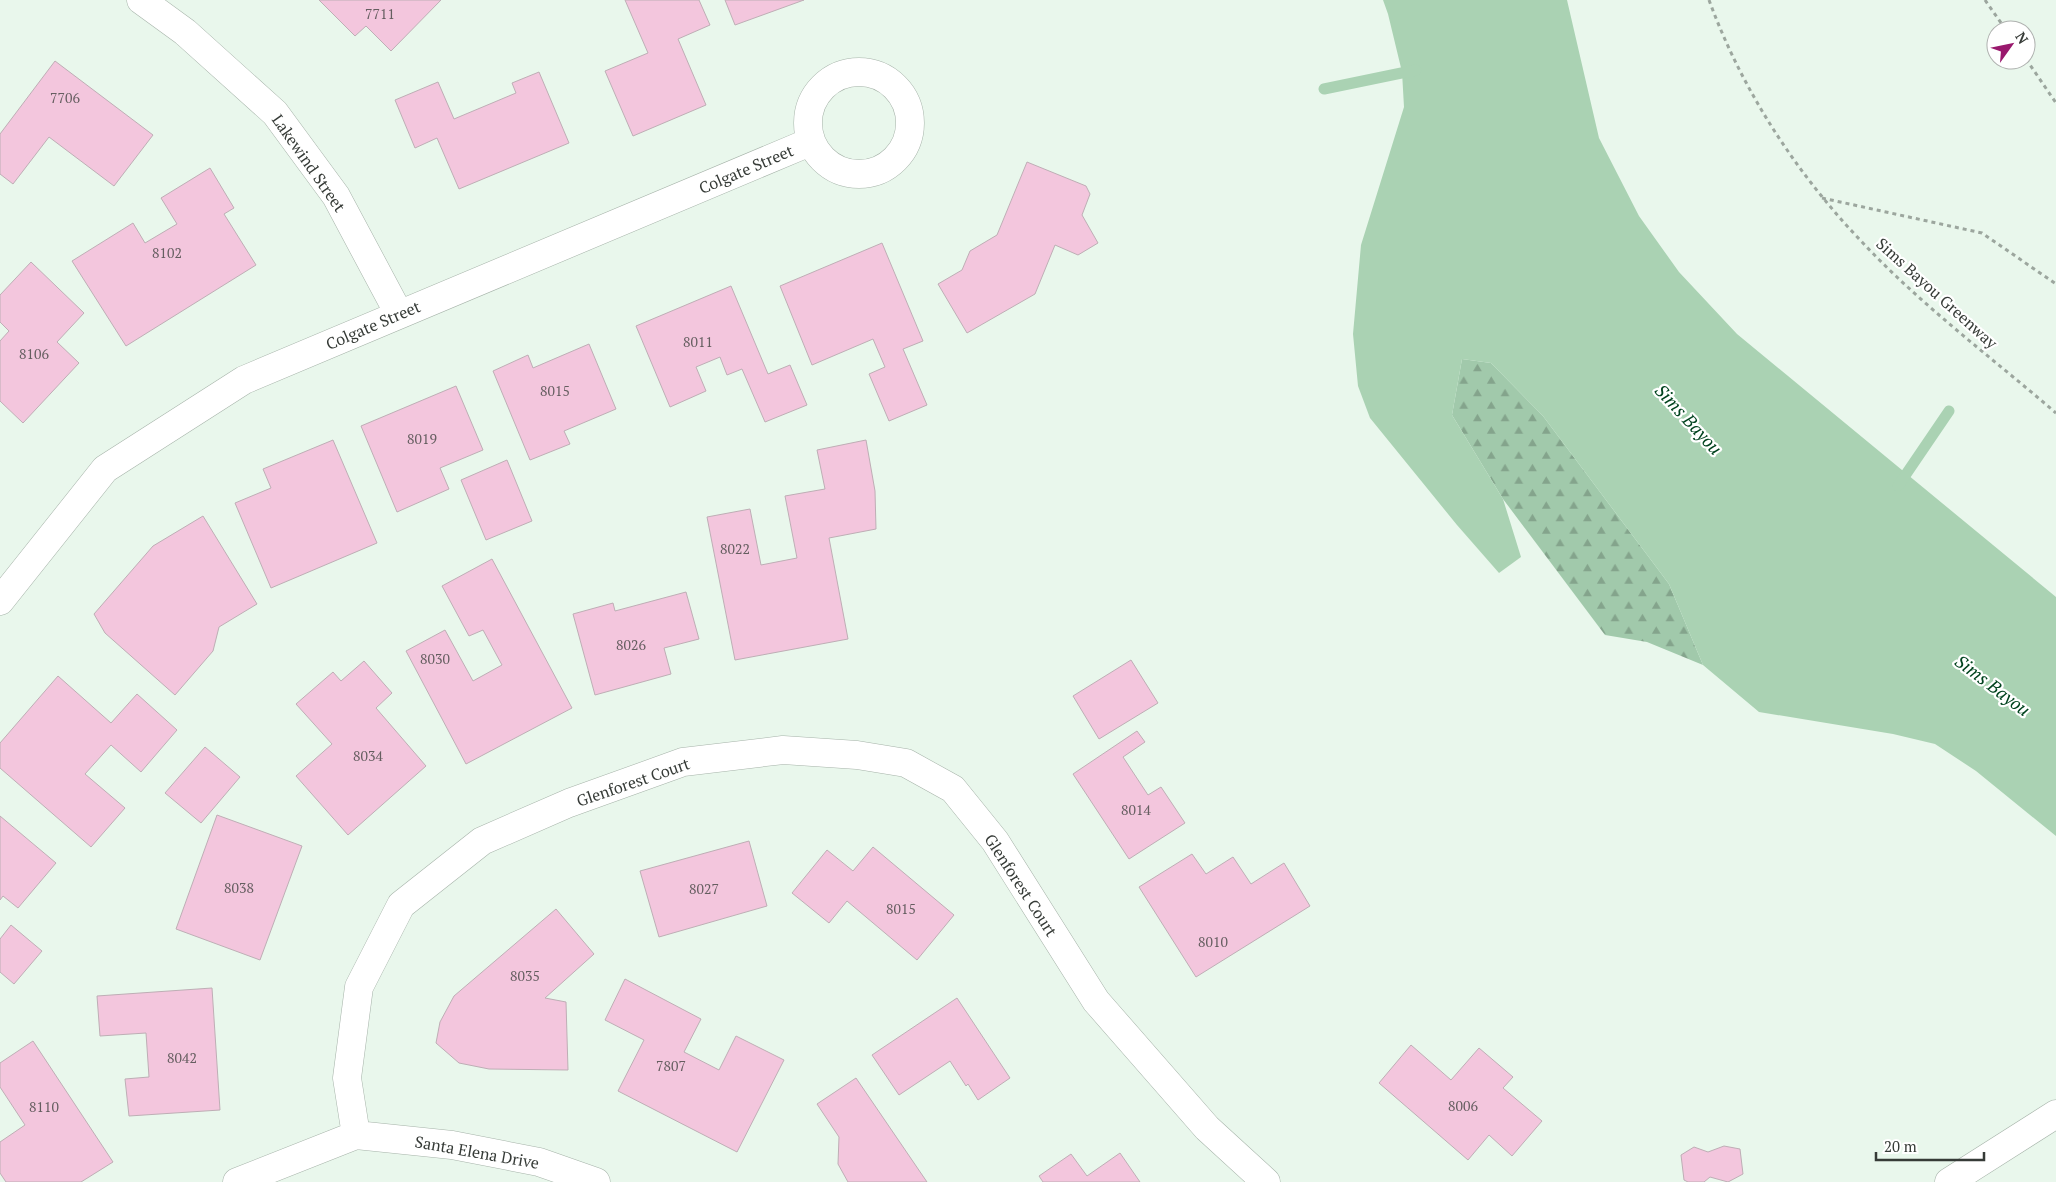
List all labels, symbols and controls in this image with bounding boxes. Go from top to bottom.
house number: 7711 [365,4,395,23]
north arrow [1986,20,2036,70]
text: N [2011,28,2033,48]
house number: 7706 [50,88,80,107]
street label: Lakewind Street [267,110,351,216]
street label: Colgate Street [695,139,797,199]
street label: Sims Bayou Greenway [1872,233,2003,354]
house number: 8102 [152,243,182,262]
street label: Colgate Street [322,295,424,355]
house number: 8011 [683,332,713,351]
house number: 8106 [19,344,49,363]
water label: Sims Bayou [1650,379,1728,459]
house number: 8015 [540,381,570,400]
house number: 8019 [407,429,437,448]
house number: 8022 [720,539,750,558]
house number: 8026 [616,635,646,654]
house number: 8030 [420,649,450,668]
water label: Sims Bayou [1951,649,2035,721]
house number: 8034 [353,746,383,765]
street label: Glenforest Court [573,752,693,812]
house number: 8014 [1121,800,1151,819]
street label: Glenforest Court [980,829,1062,941]
house number: 8038 [224,878,254,897]
house number: 8027 [689,879,719,898]
house number: 8015 [886,899,916,918]
house number: 8010 [1198,932,1228,951]
house number: 8035 [510,966,540,985]
house number: 8042 [167,1048,197,1067]
house number: 7807 [656,1056,686,1075]
house number: 8006 [1448,1096,1478,1115]
house number: 8110 [29,1097,59,1116]
street label: Santa Elena Drive [413,1130,541,1174]
scale bar [1876,1130,1984,1162]
text: 20 m [1884,1136,1917,1156]

